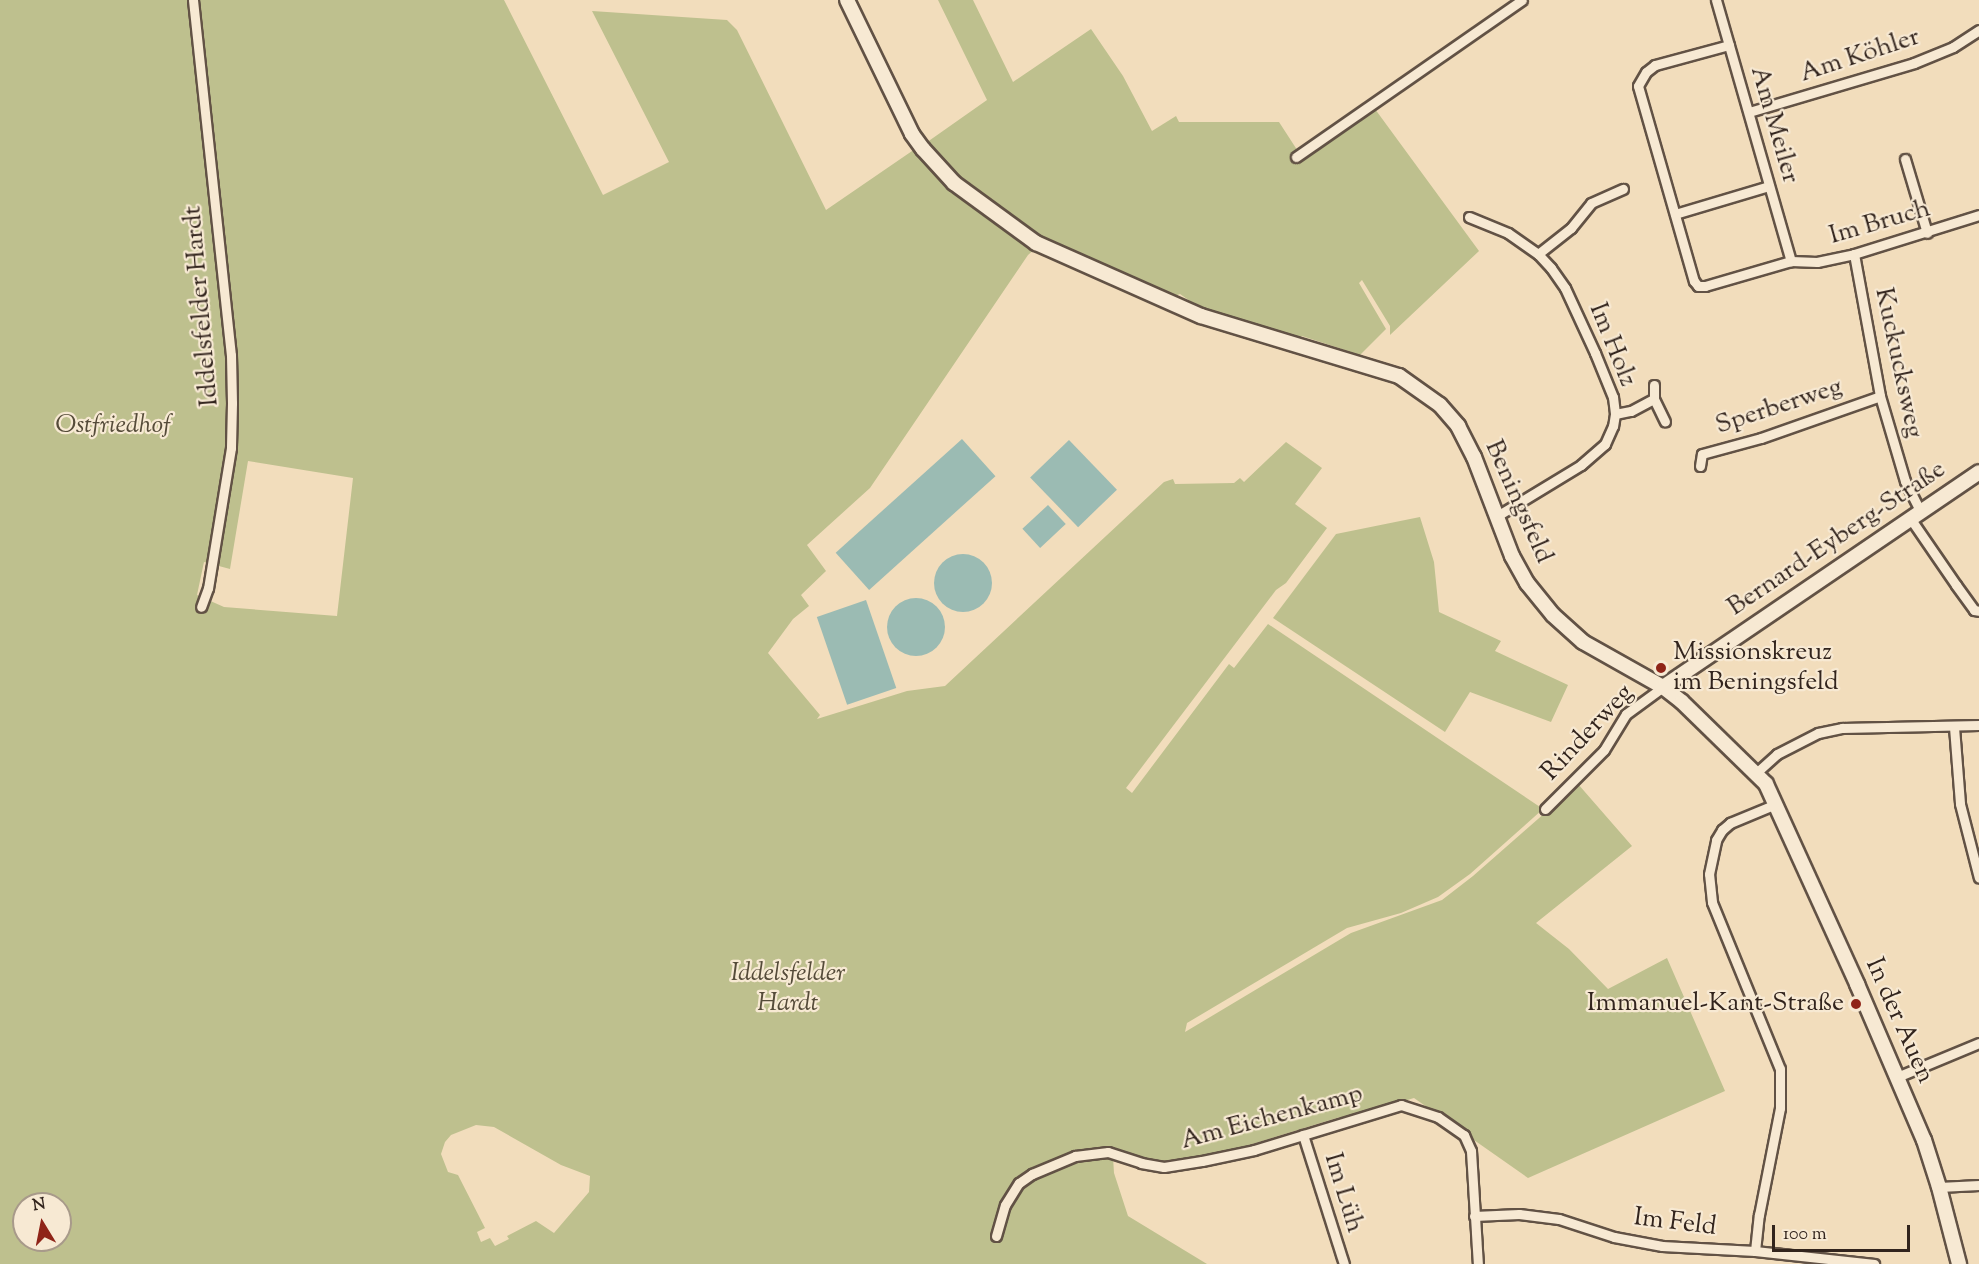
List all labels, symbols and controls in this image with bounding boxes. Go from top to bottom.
street label: Am Köhler [1796,22,1924,90]
street label: Am Meiler [1742,63,1806,187]
street label: Im Bruch [1826,194,1934,252]
street label: Iddelsfelder Hardt [178,204,226,408]
street label: Kuckucksweg [1867,285,1929,441]
street label: Im Holz [1581,299,1643,391]
street label: Sperberweg [1712,372,1846,442]
park label: Ostfriedhof [55,410,171,442]
street label: Beningsfeld [1477,436,1559,568]
street label: Bernard-Eyberg-Straße [1722,454,1952,624]
place label: Missionskreuz im Beningsfeld [1673,637,1839,698]
marker: Missionskreuz im Beningsfeld [1654,661,1668,675]
street label: Rinderweg [1535,678,1641,788]
street label: In der Auen [1858,953,1940,1089]
park label: Iddelsfelder Hardt [731,958,845,1020]
place label: Immanuel-Kant-Straße [1587,988,1844,1020]
marker: Immanuel-Kant-Straße [1849,997,1863,1011]
street label: Am Eichenkamp [1178,1079,1366,1157]
street label: Im Lüh [1316,1149,1370,1237]
north arrow [12,1192,72,1252]
text: N [31,1193,47,1218]
street label: Im Feld [1632,1202,1718,1244]
scale bar [1775,1213,1913,1251]
text: 100 m [1783,1222,1827,1248]

